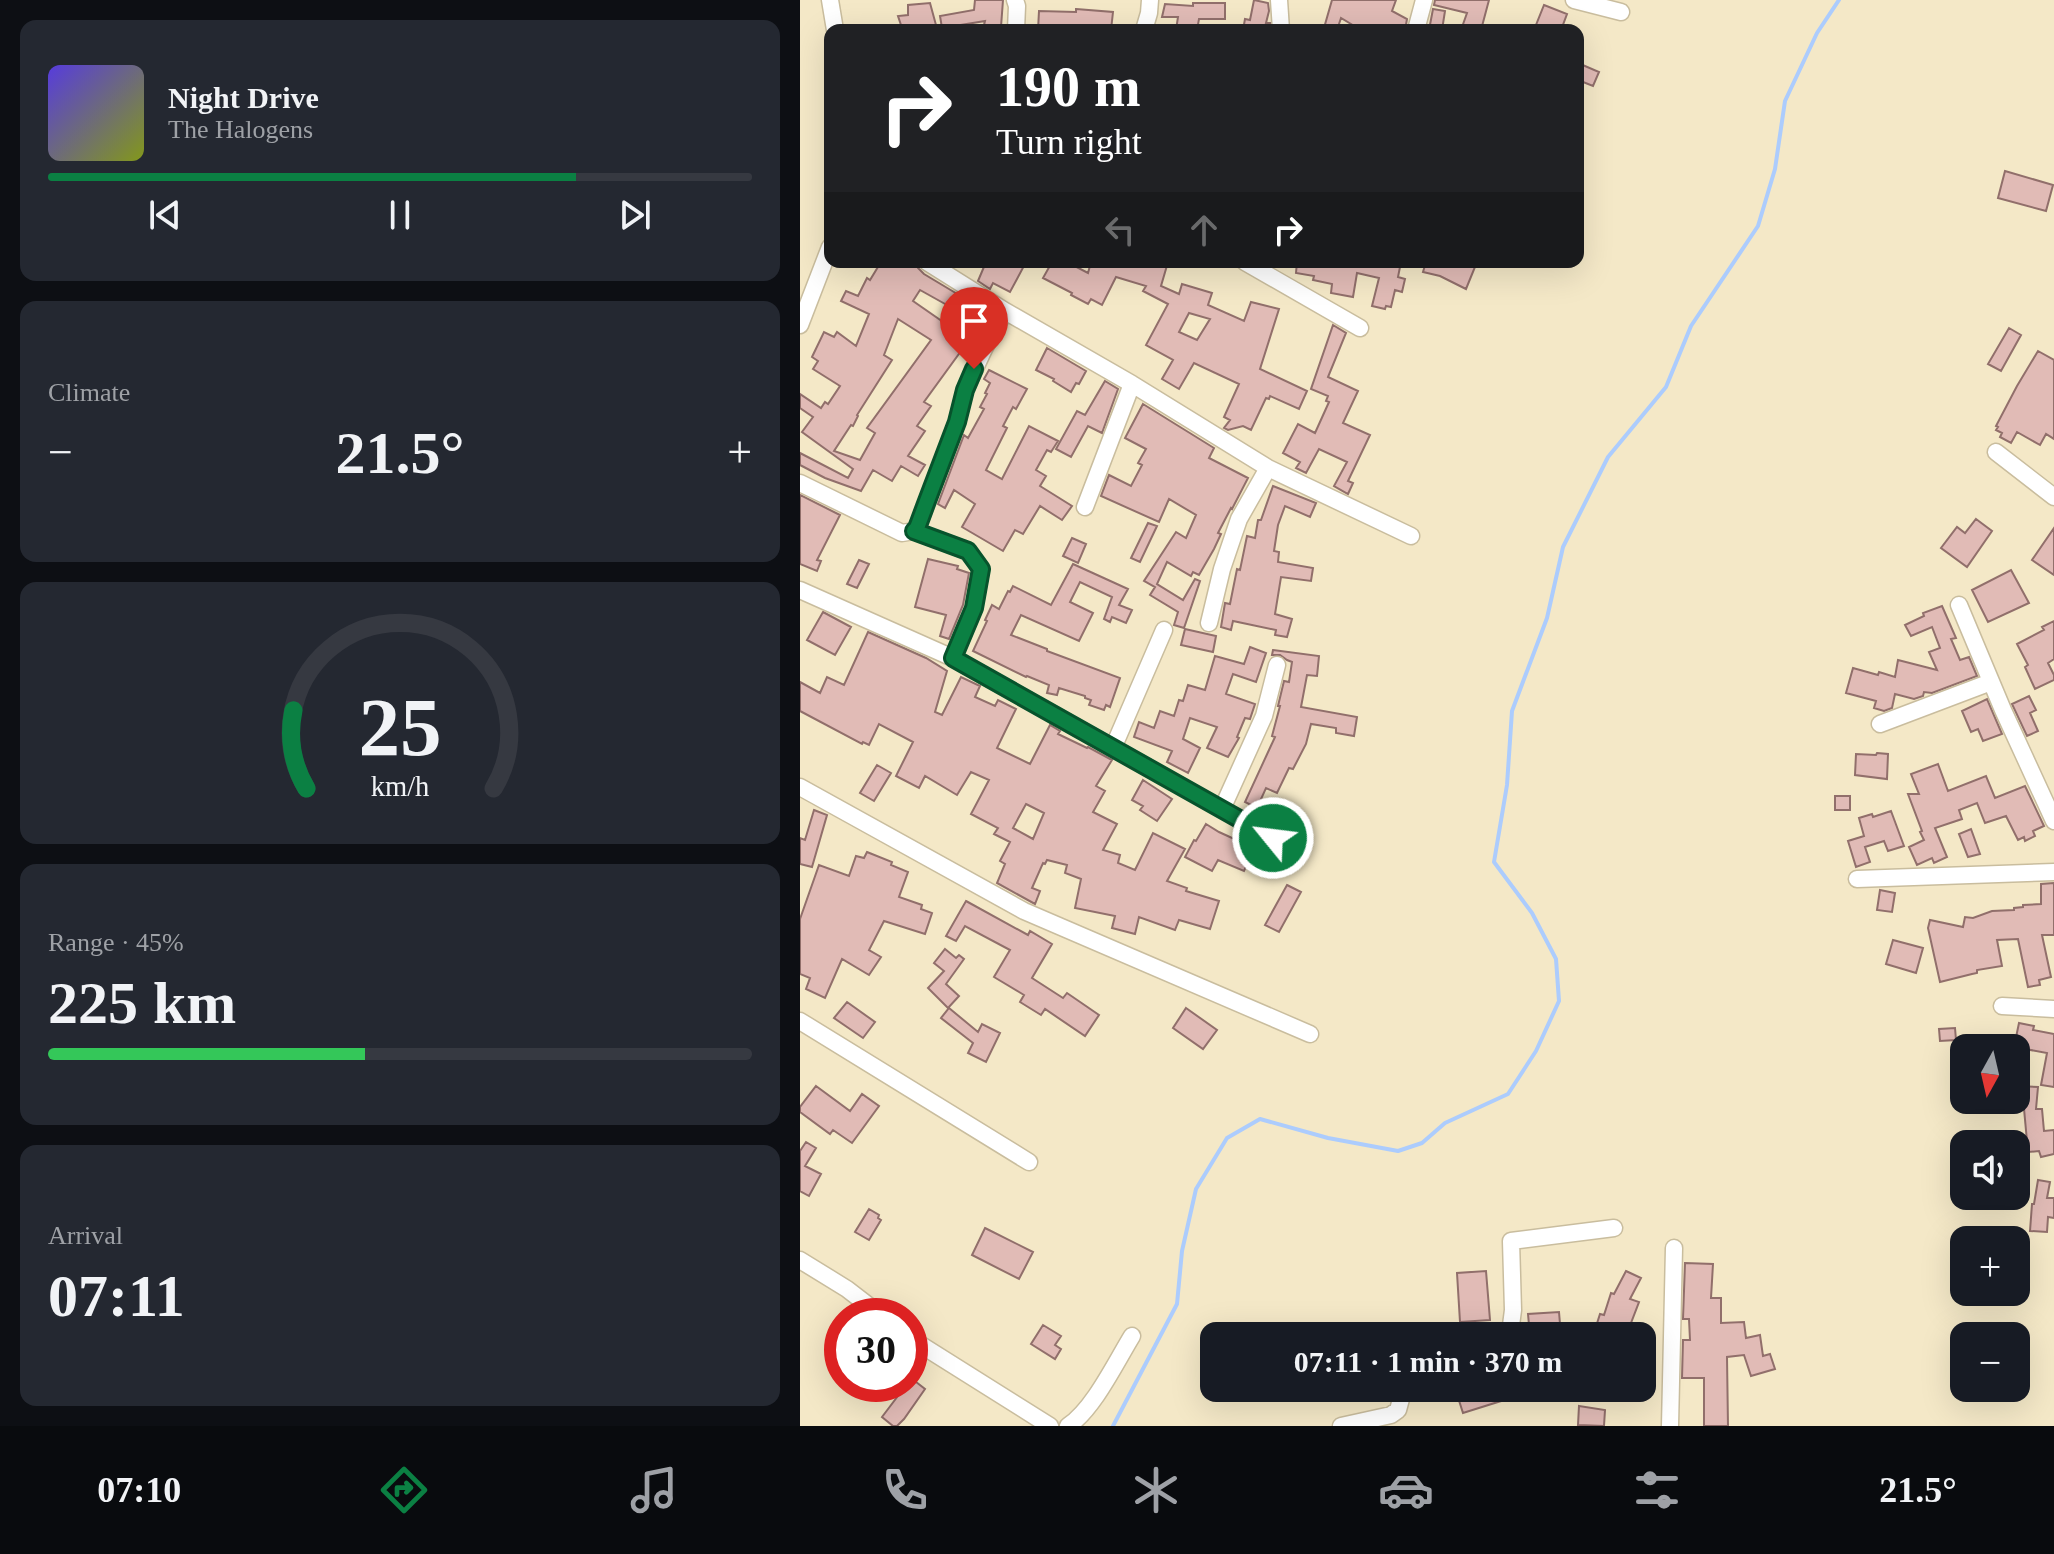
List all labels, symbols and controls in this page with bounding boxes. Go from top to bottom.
icon: right [864,56,968,160]
text: 190 m [996,56,1141,118]
text: Night Drive [168,81,319,114]
text: The Halogens [168,115,313,144]
text: Turn right [996,122,1142,162]
icon: previous [143,193,187,237]
icon: pause [378,193,422,237]
icon: next [613,193,657,237]
icon: left [1098,208,1142,252]
icon: ahead [1182,208,1226,252]
icon: right [1266,208,1310,252]
pin [940,287,1008,369]
icon: arrive [952,299,996,343]
text: Climate [48,378,130,407]
text: 21.5° [336,420,465,486]
text: − [48,428,73,477]
text: + [727,428,752,477]
text: 25 [358,681,442,773]
text: km/h [371,771,429,802]
position arrow [1231,796,1315,880]
text: Range · 45% [48,928,184,957]
text: 225 km [48,970,236,1036]
north arrow [1950,1034,2030,1114]
map controls [1950,1034,2030,1402]
button: sound [1950,1130,2030,1210]
text: Arrival [48,1221,123,1250]
button: + [1950,1226,2030,1306]
text: 07:11 [48,1263,185,1329]
speed limit sign: 30 [824,1298,928,1402]
button: − [1950,1322,2030,1402]
text: 07:11 · 1 min · 370 m [1294,1345,1562,1378]
icon: directions [376,1462,432,1518]
icon: music [626,1462,682,1518]
icon: phone [877,1462,933,1518]
icon: climate [1128,1462,1184,1518]
icon: car [1378,1462,1434,1518]
icon: filters [1629,1462,1685,1518]
text: 07:10 [97,1470,181,1510]
text: 21.5° [1879,1470,1957,1510]

